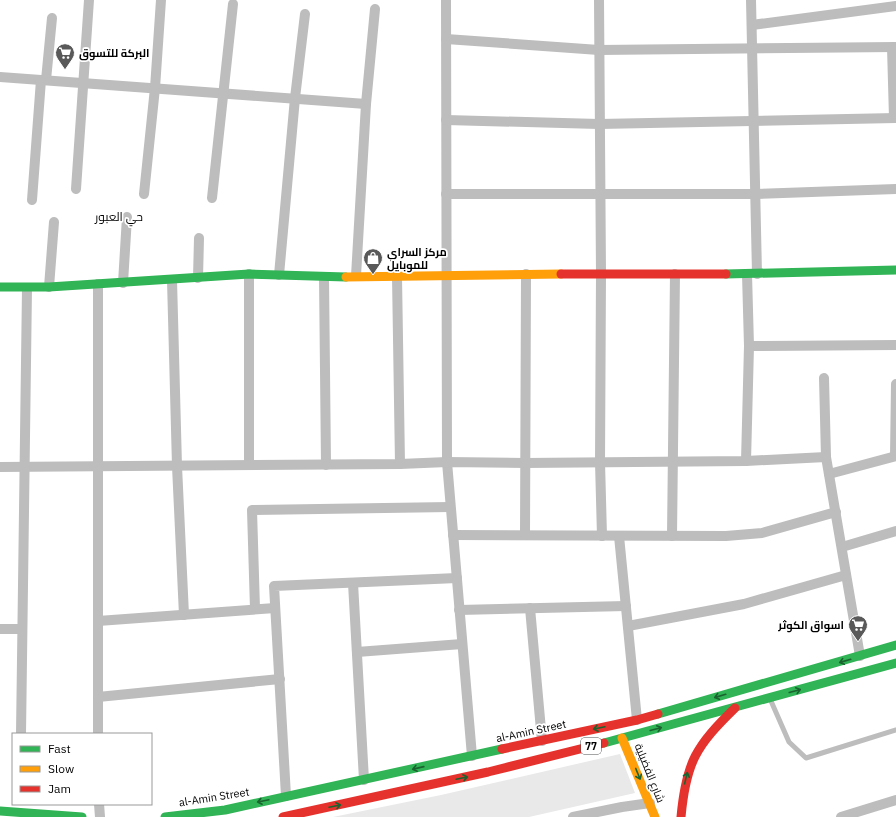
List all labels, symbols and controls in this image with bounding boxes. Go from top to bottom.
supermarket icon: البركة للتسوق [54,42,76,70]
place label: البركة للتسوق [79,46,150,61]
district label: حي العبور [94,209,143,227]
place label: مركز السراي للموبايل [387,245,447,273]
shop icon: مركز السراي للموبايل [362,247,384,275]
supermarket icon: اسواق الكوثر [847,614,869,642]
place label: اسواق الكوثر [777,618,844,633]
one-way arrow [839,658,852,665]
one-way arrow [788,687,801,694]
one-way arrow [714,693,727,700]
street label: al-Amin Street [495,717,567,745]
one-way arrow [593,724,606,732]
one-way arrow [649,725,662,732]
legend [12,733,152,805]
road number: 77 [581,738,601,754]
text: Fast [48,741,71,756]
street label: شارع الفضيلية [631,741,668,805]
text: Slow [48,761,74,776]
one-way arrow [412,765,425,773]
one-way arrow [635,767,642,779]
one-way arrow [683,772,690,785]
one-way arrow [455,773,468,781]
text: Jam [48,781,71,796]
street label: al-Amin Street [178,784,250,809]
one-way arrow [257,798,270,806]
one-way arrow [328,801,341,809]

